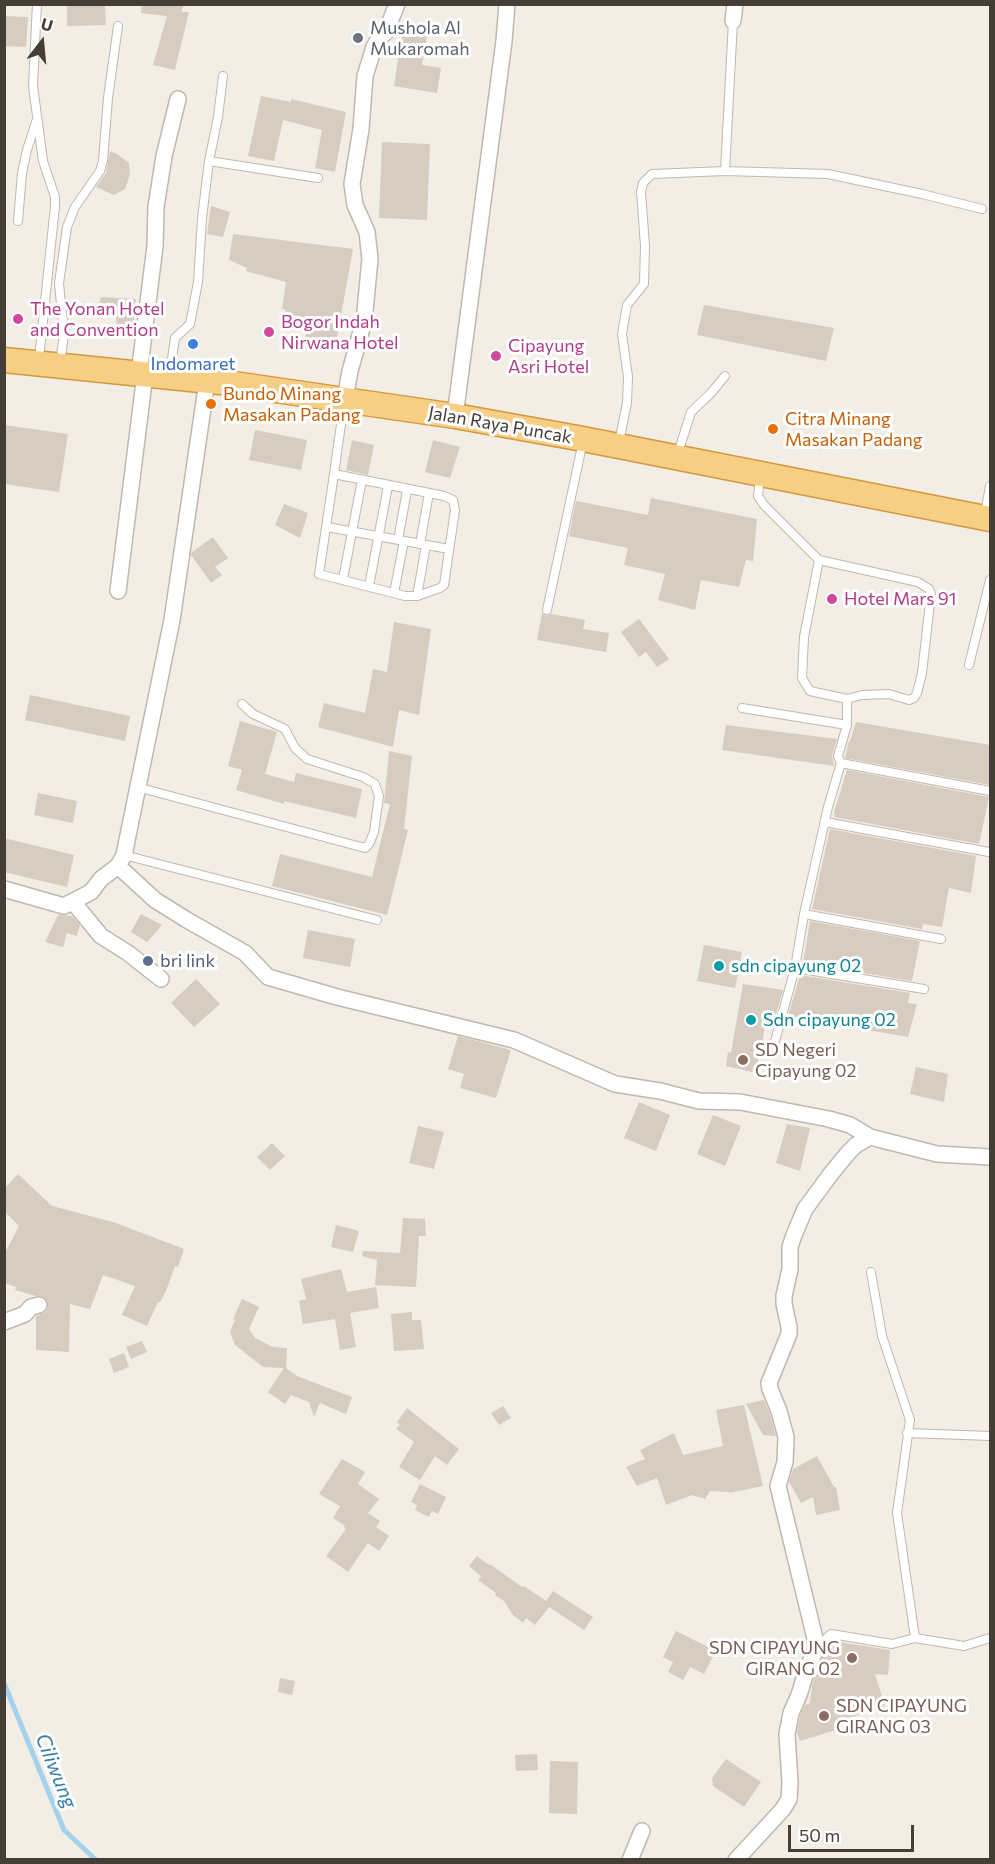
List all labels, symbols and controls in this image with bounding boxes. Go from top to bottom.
north arrow [12,12,72,72]
text: U [39,13,55,35]
place label: Mushola Al Mukaromah [370,17,469,60]
marker: Mushola Al Mukaromah [351,31,365,45]
place label: The Yonan Hotel and Convention [30,298,165,340]
place label: Bogor Indah Nirwana Hotel [281,311,399,354]
marker: The Yonan Hotel and Convention [11,312,25,326]
marker: Bogor Indah Nirwana Hotel [262,325,276,339]
place label: Cipayung Asri Hotel [508,335,589,378]
marker: Indomaret [186,337,200,351]
marker: Cipayung Asri Hotel [489,349,503,363]
place label: Indomaret [150,353,236,375]
place label: Bundo Minang Masakan Padang [223,383,361,426]
marker: Bundo Minang Masakan Padang [204,397,218,411]
street label: Jalan Raya Puncak [427,402,573,448]
place label: Citra Minang Masakan Padang [785,408,923,450]
marker: Citra Minang Masakan Padang [766,422,780,436]
place label: Hotel Mars 91 [844,588,956,610]
marker: Hotel Mars 91 [825,592,839,606]
place label: bri link [160,950,215,972]
marker: bri link [141,954,155,968]
place label: sdn cipayung 02 [731,955,861,977]
marker: sdn cipayung 02 [712,959,726,973]
place label: Sdn cipayung 02 [763,1009,896,1031]
marker: Sdn cipayung 02 [744,1013,758,1027]
place label: SD Negeri Cipayung 02 [755,1039,856,1082]
marker: SD Negeri Cipayung 02 [736,1053,750,1067]
place label: SDN CIPAYUNG GIRANG 02 [709,1637,840,1680]
marker: SDN CIPAYUNG GIRANG 02 [845,1651,859,1665]
place label: SDN CIPAYUNG GIRANG 03 [836,1695,967,1738]
marker: SDN CIPAYUNG GIRANG 03 [817,1709,831,1723]
water label: Ciliwung [30,1730,82,1812]
scale bar [791,1813,917,1851]
text: 50 m [799,1824,840,1846]

